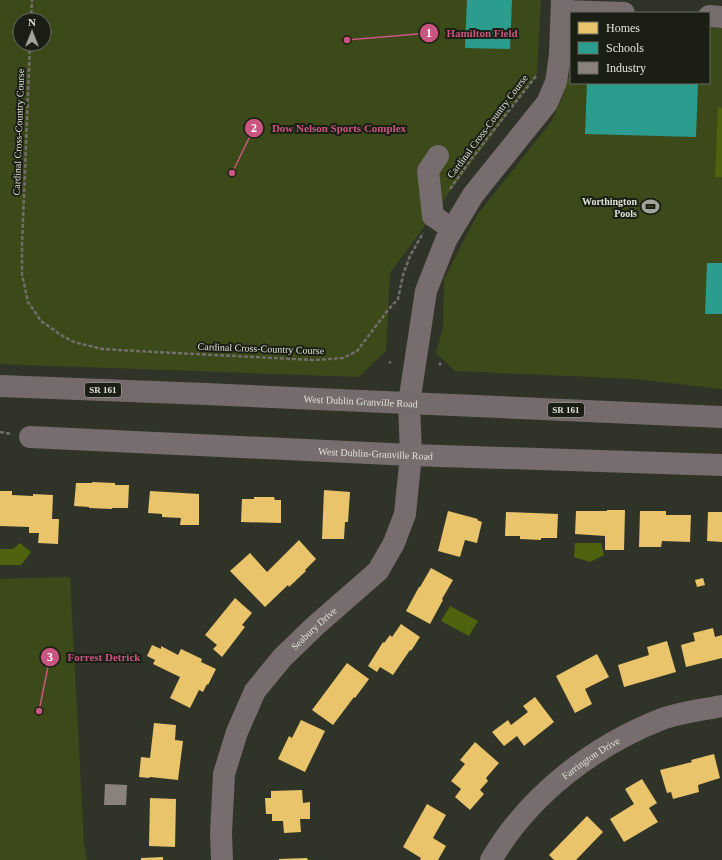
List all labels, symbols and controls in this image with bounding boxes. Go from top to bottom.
north arrow [12,12,52,52]
legend [570,12,710,84]
text: N [28,16,36,28]
text: Homes [606,21,640,35]
callout: Hamilton Field [419,22,526,45]
text: 1 [426,26,432,40]
text: Hamilton Field [446,27,518,39]
text: Schools [606,41,644,55]
text: Industry [606,61,646,75]
street label: Cardinal Cross-Country Course [11,68,26,195]
street label: Cardinal Cross-Country Course [445,72,530,180]
callout: Dow Nelson Sports Complex [244,116,414,139]
text: 2 [251,121,257,135]
text: Dow Nelson Sports Complex [272,122,407,134]
place label: Worthington Pools [582,196,637,219]
sports icon: Worthington Pools [640,197,660,217]
street label: Cardinal Cross-Country Course [198,341,325,356]
road number: SR 161 [85,383,121,397]
street label: West Dublin Granville Road [303,393,418,409]
road number: SR 161 [548,403,584,417]
street label: West Dublin-Granville Road [318,446,433,462]
street label: Seabury Drive [289,604,339,652]
callout: Forrest Detrick [40,645,149,668]
text: 3 [47,650,53,664]
text: Forrest Detrick [68,651,141,663]
street label: Farrington Drive [560,735,622,782]

